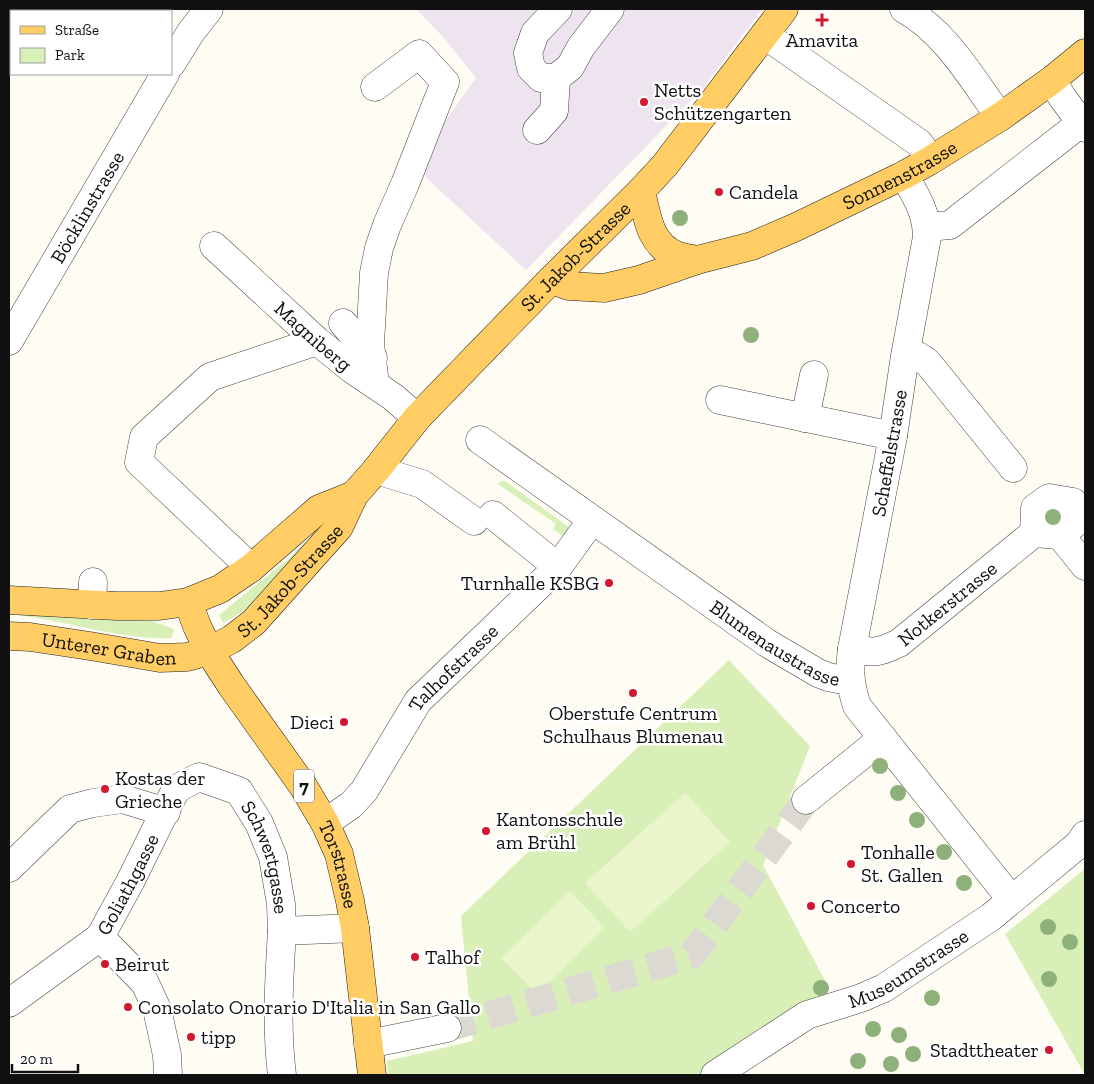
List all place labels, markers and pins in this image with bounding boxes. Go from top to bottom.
marker: Amavita [816,14,828,26]
place label: Amavita [786,28,858,52]
place label: Netts Schützengarten [654,78,792,125]
marker: Netts Schützengarten [638,96,650,108]
place label: Candela [729,180,799,204]
marker: Candela [713,186,725,198]
place label: Turnhalle KSBG [461,571,599,595]
marker: Turnhalle KSBG [603,577,615,589]
marker: Oberstufe Centrum Schulhaus Blumenau [627,687,639,699]
place label: Oberstufe Centrum Schulhaus Blumenau [543,701,723,748]
place label: Dieci [290,710,334,734]
marker: Dieci [338,716,350,728]
place label: Kostas der Grieche [115,766,206,813]
marker: Kostas der Grieche [99,783,111,795]
place label: Kantonsschule am Brühl [496,807,623,854]
marker: Kantonsschule am Brühl [480,825,492,837]
place label: Tonhalle St. Gallen [861,840,943,887]
marker: Tonhalle St. Gallen [845,858,857,870]
place label: Concerto [821,894,900,918]
marker: Concerto [805,900,817,912]
place label: Talhof [425,945,481,969]
marker: Talhof [409,951,421,963]
place label: Beirut [115,952,170,976]
marker: Beirut [99,958,111,970]
place label: Consolato Onorario D'Italia in San Gallo [138,995,481,1019]
marker: Consolato Onorario D'Italia in San Gallo [122,1001,134,1013]
place label: tipp [201,1025,236,1049]
marker: tipp [185,1031,197,1043]
place label: Stadttheater [930,1038,1039,1062]
marker: Stadttheater [1043,1044,1055,1056]

